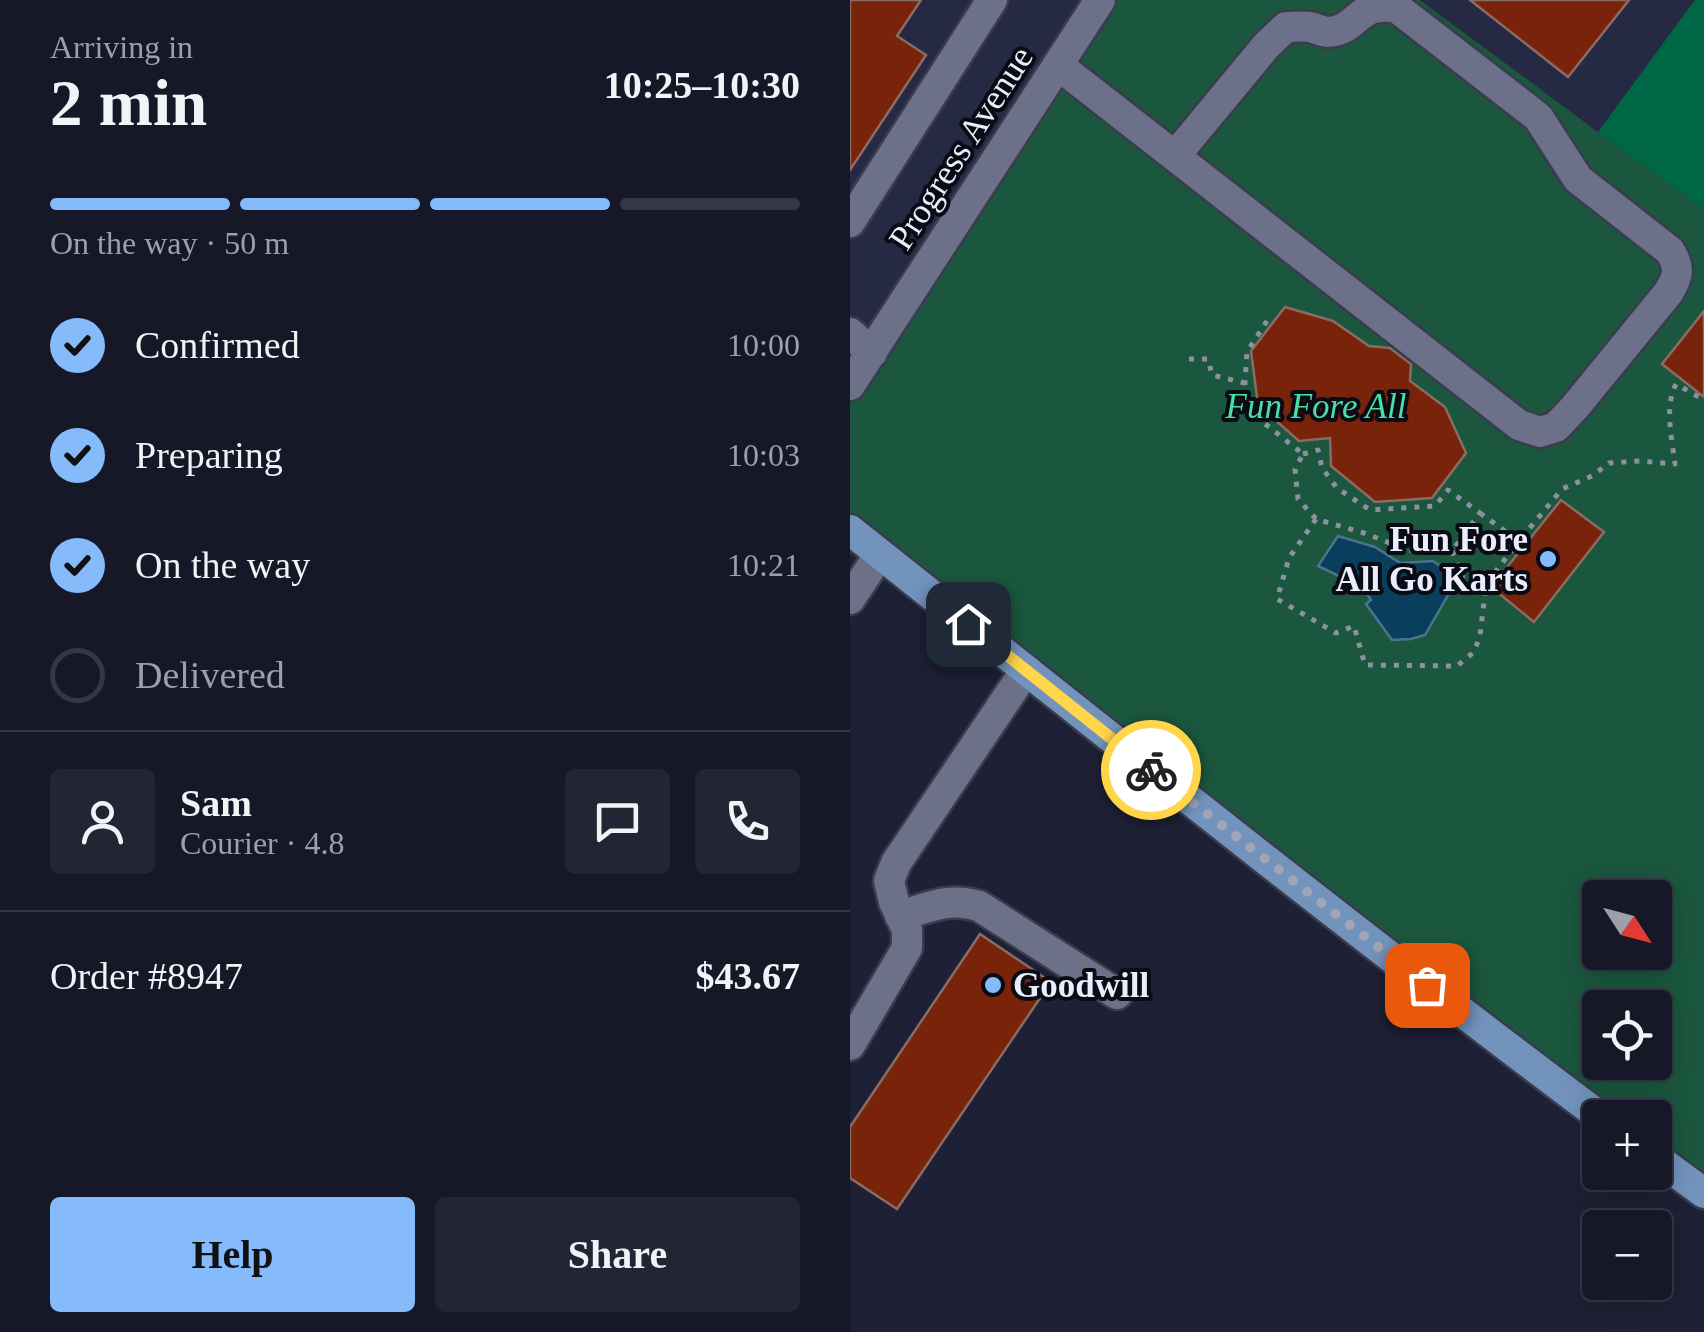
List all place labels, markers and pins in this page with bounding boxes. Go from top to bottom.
place label: Fun Fore All Go Karts [1336,520,1528,599]
marker: Fun Fore All Go Karts [1537,548,1559,570]
pin [926,582,1011,667]
pin [1385,943,1470,1028]
place label: Goodwill [1013,966,1149,1005]
marker: Goodwill [982,974,1004,996]

